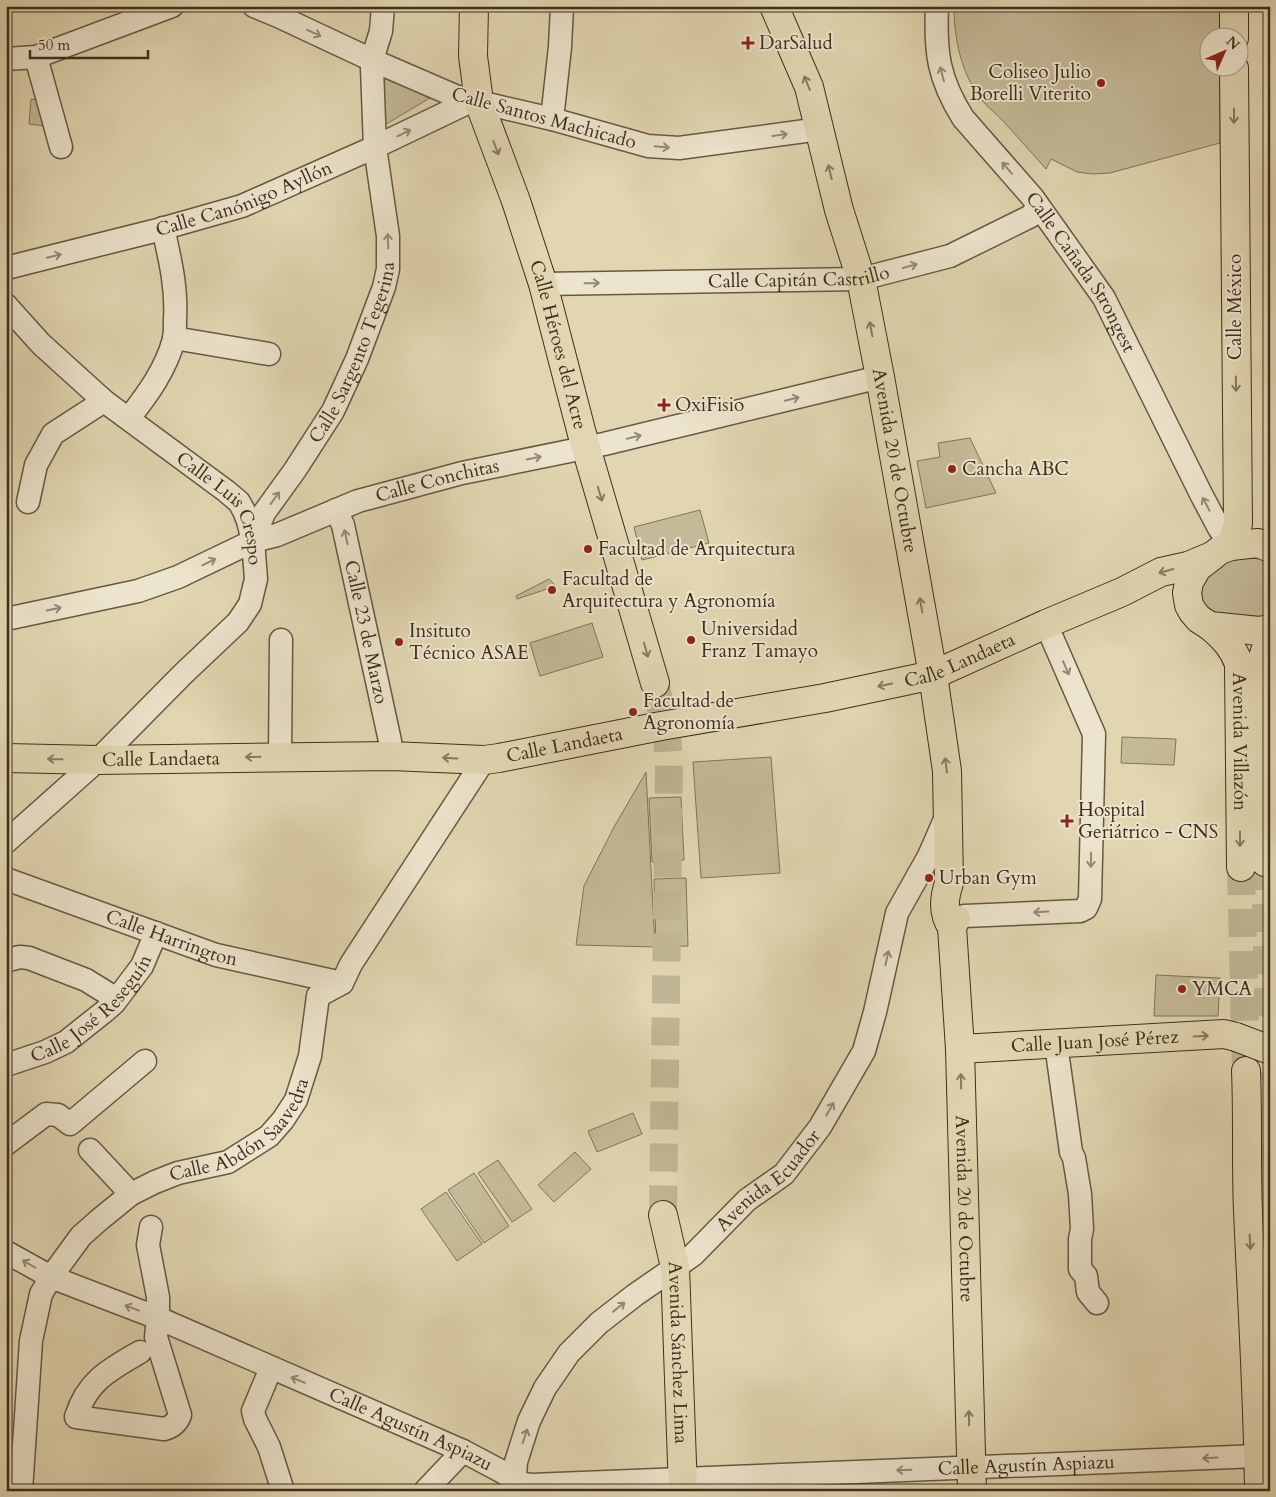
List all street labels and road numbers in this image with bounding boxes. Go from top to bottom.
street label: Calle Santos Machicado [449,81,639,155]
street label: Calle Canónigo Ayllón [153,155,336,243]
street label: Calle Cañada Strongest [1020,186,1142,357]
street label: Calle México [1222,254,1248,360]
street label: Calle Héroes del Acre [523,257,593,432]
street label: Calle Capitán Castrillo [708,259,892,294]
street label: Calle Sargento Tegerina [303,262,401,448]
street label: Avenida 20 de Octubre [866,366,924,555]
street label: Calle Luis Crespo [171,446,268,566]
street label: Calle Conchitas [372,453,501,509]
street label: Calle 23 de Marzo [338,558,395,706]
street label: Calle Landaeta [902,627,1019,694]
street label: Avenida Villazón [1226,672,1253,811]
street label: Calle Landaeta [504,721,625,769]
street label: Calle Landaeta [102,745,220,773]
street label: Calle Harrington [102,903,240,972]
street label: Calle José Reseguín [27,951,158,1069]
street label: Calle Juan José Pérez [1010,1024,1180,1059]
street label: Calle Abdón Saavedra [165,1075,315,1188]
street label: Avenida 20 de Octubre [949,1115,980,1303]
street label: Avenida Ecuador [710,1124,827,1237]
street label: Avenida Sánchez Lima [662,1261,694,1444]
street label: Calle Agustín Aspiazu [325,1381,497,1477]
street label: Calle Agustín Aspiazu [937,1449,1115,1482]

